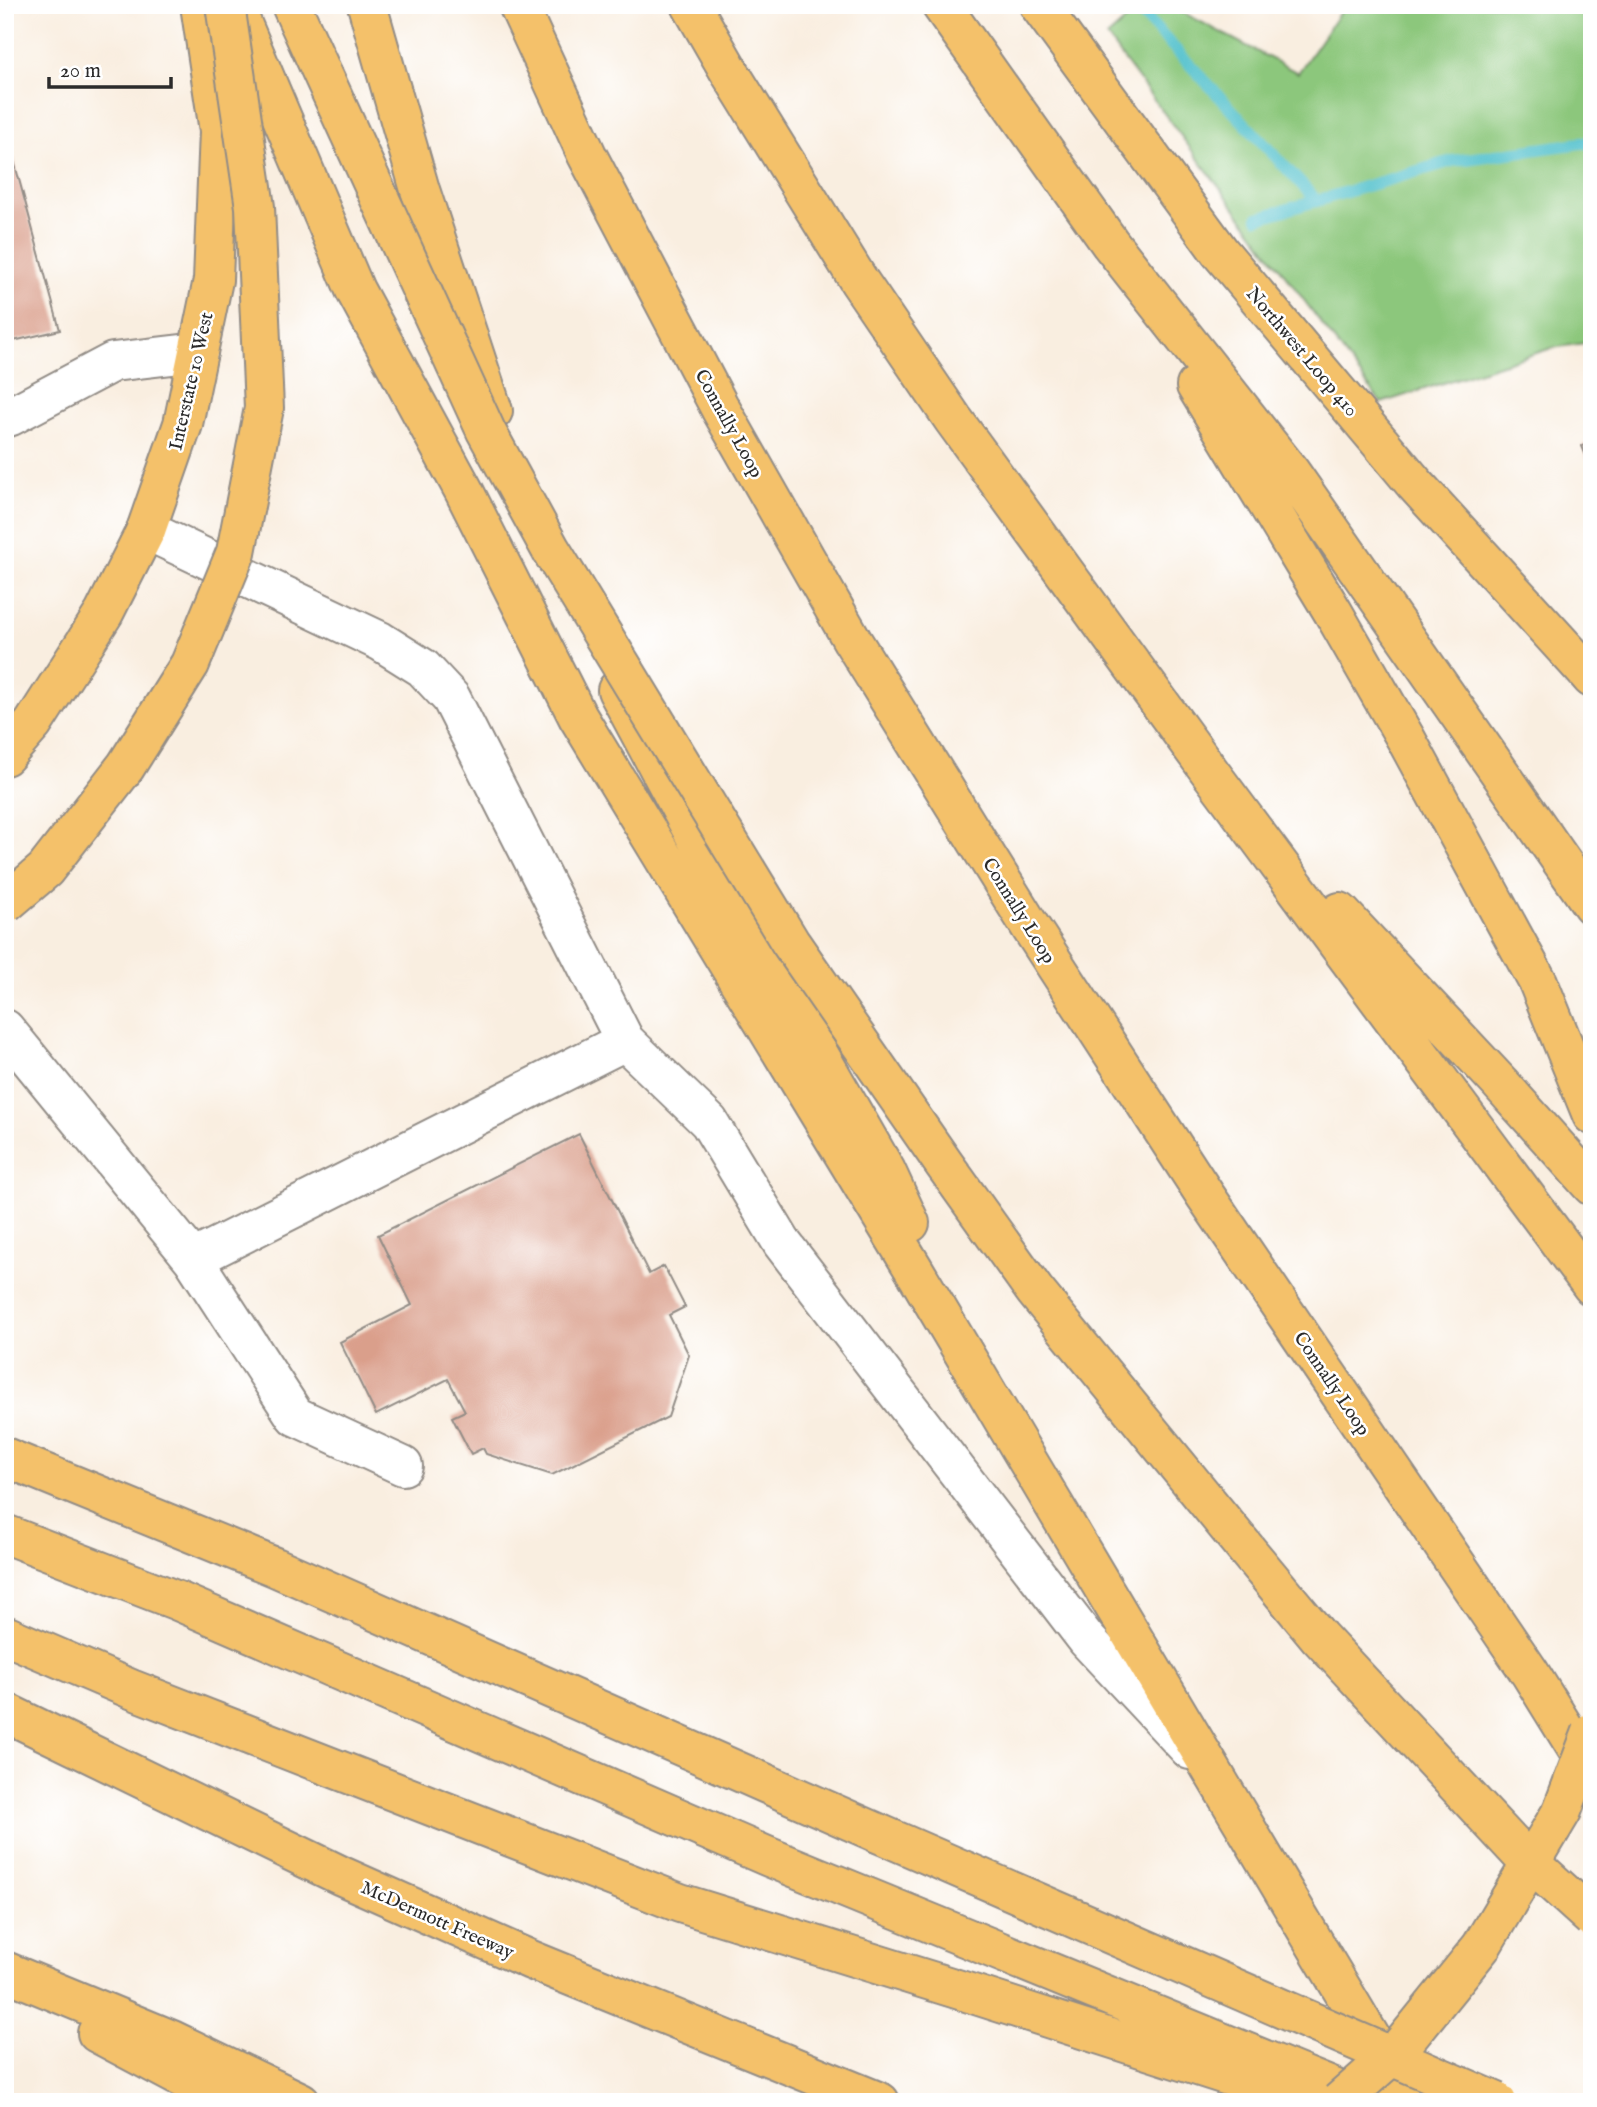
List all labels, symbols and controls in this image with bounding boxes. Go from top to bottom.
scale bar [49,46,172,90]
text: 20 m [60,58,101,85]
street label: Northwest Loop 410 [1240,282,1363,422]
street label: Interstate 10 West [164,310,220,453]
street label: Connally Loop [689,366,768,482]
street label: Connally Loop [976,854,1060,968]
street label: Connally Loop [1288,1328,1375,1441]
street label: McDermott Freeway [357,1876,518,1966]

